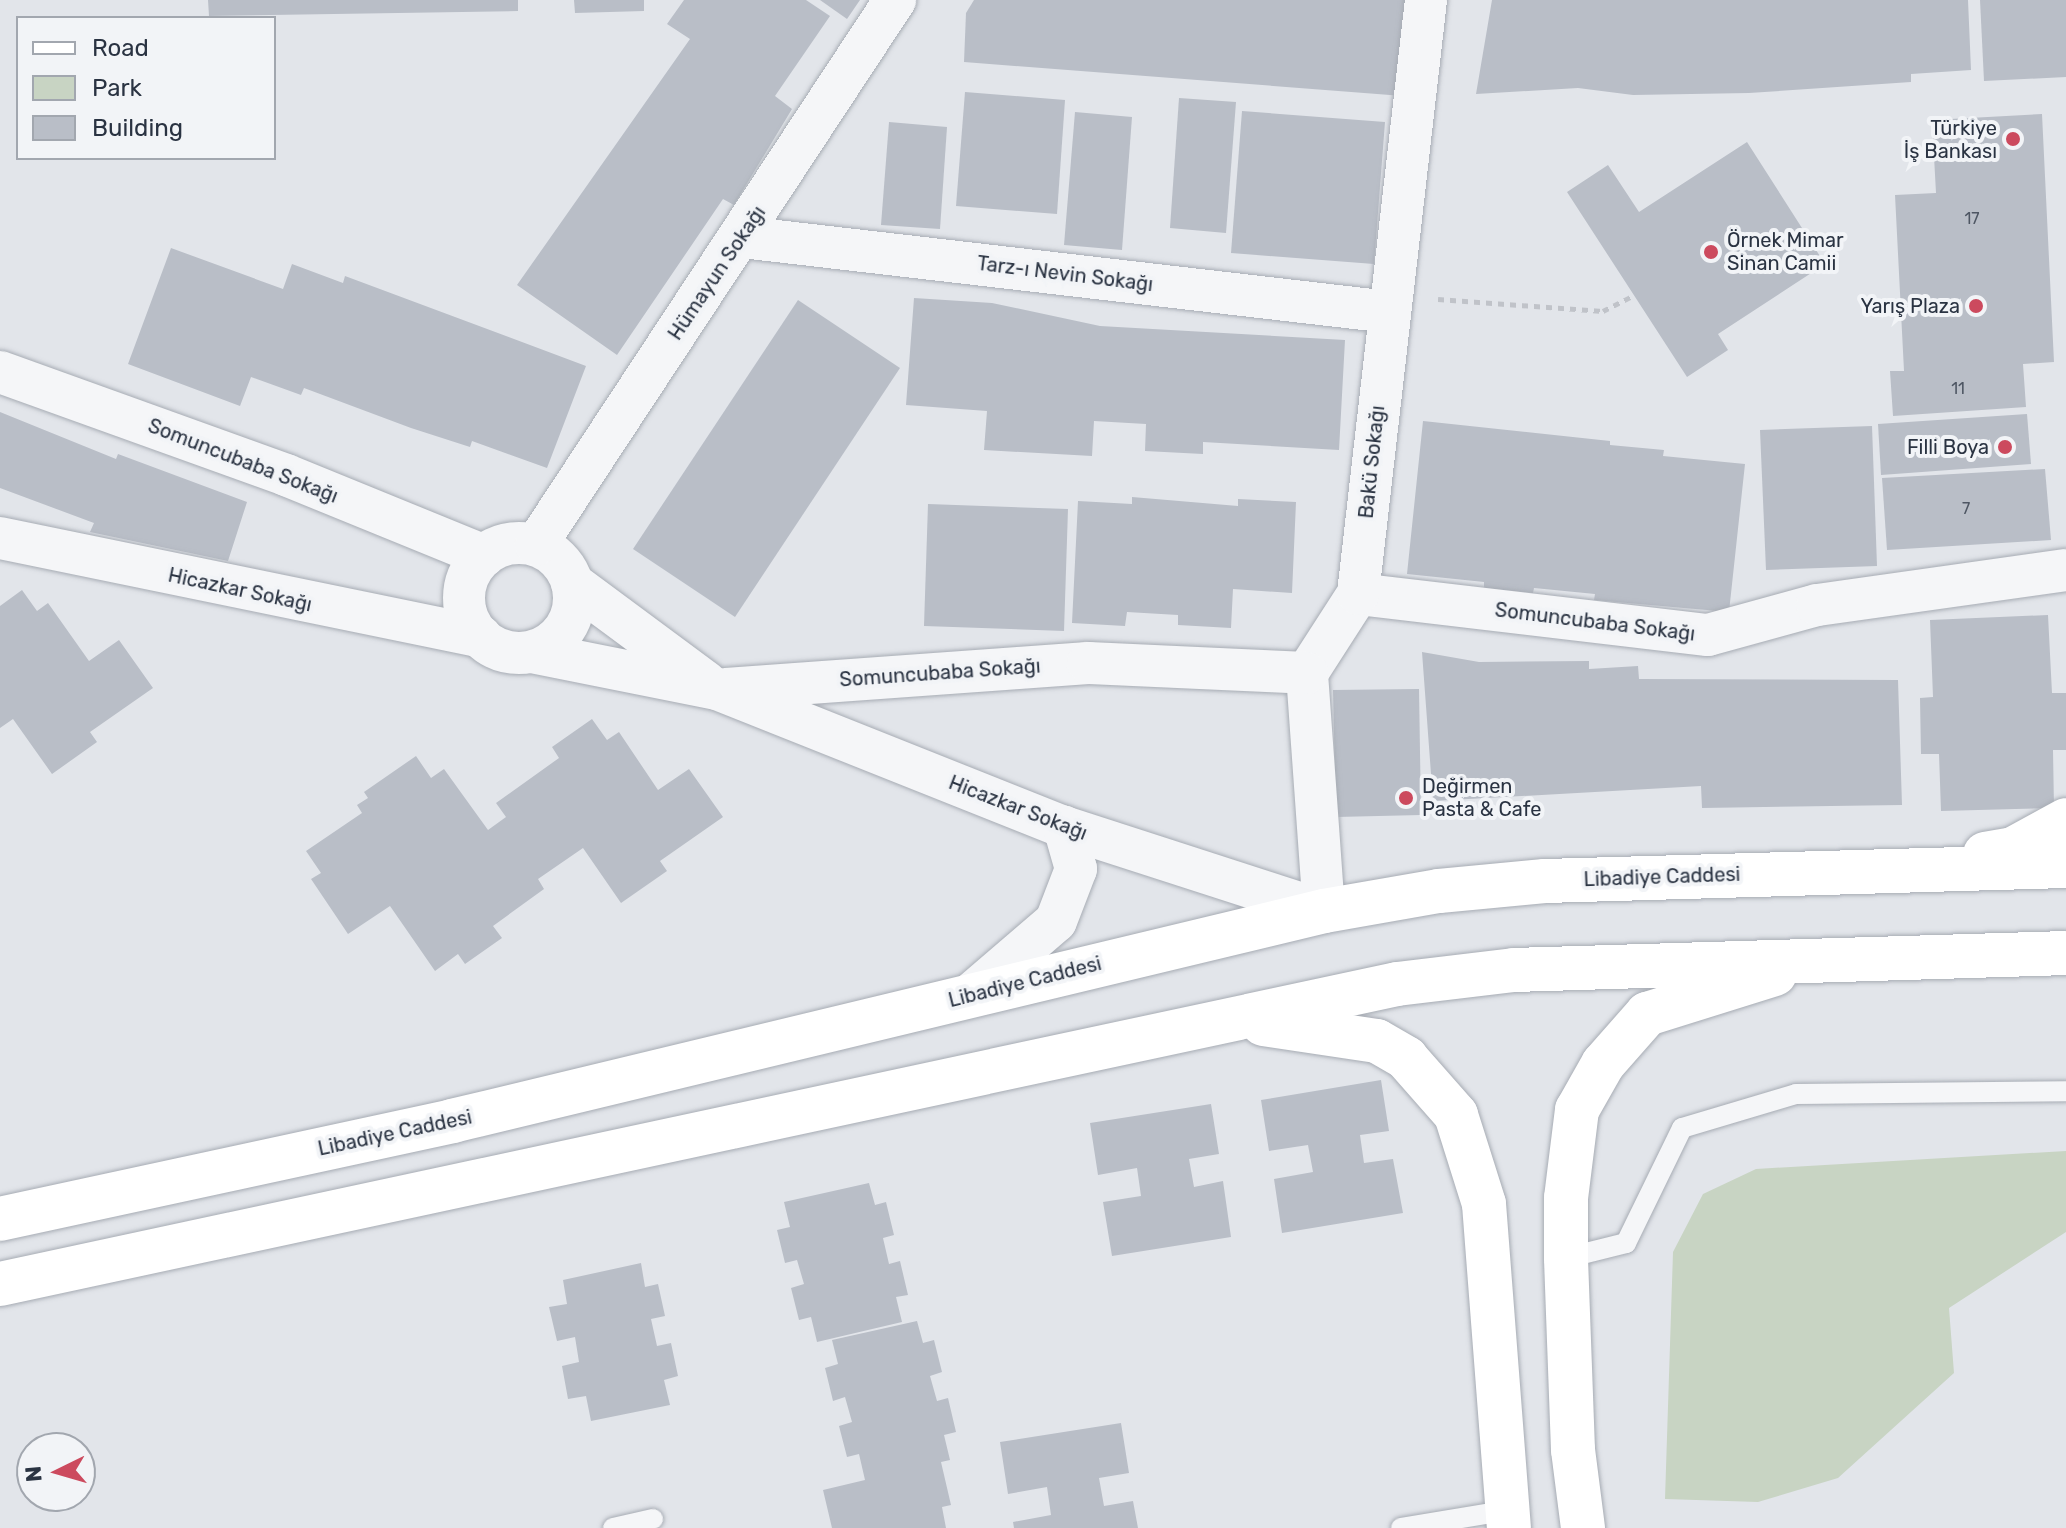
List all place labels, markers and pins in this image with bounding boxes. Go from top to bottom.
place label: Türkiye İş Bankası [1904,116,1997,163]
marker: Türkiye İş Bankası [2004,130,2022,148]
place label: Örnek Mimar Sinan Camii [1727,228,1844,275]
marker: Örnek Mimar Sinan Camii [1702,243,1720,261]
place label: Yarış Plaza [1860,294,1960,318]
marker: Yarış Plaza [1967,297,1985,315]
place label: Filli Boya [1907,435,1989,459]
marker: Filli Boya [1996,438,2014,456]
place label: Değirmen Pasta & Cafe [1422,774,1541,821]
marker: Değirmen Pasta & Cafe [1397,789,1415,807]

